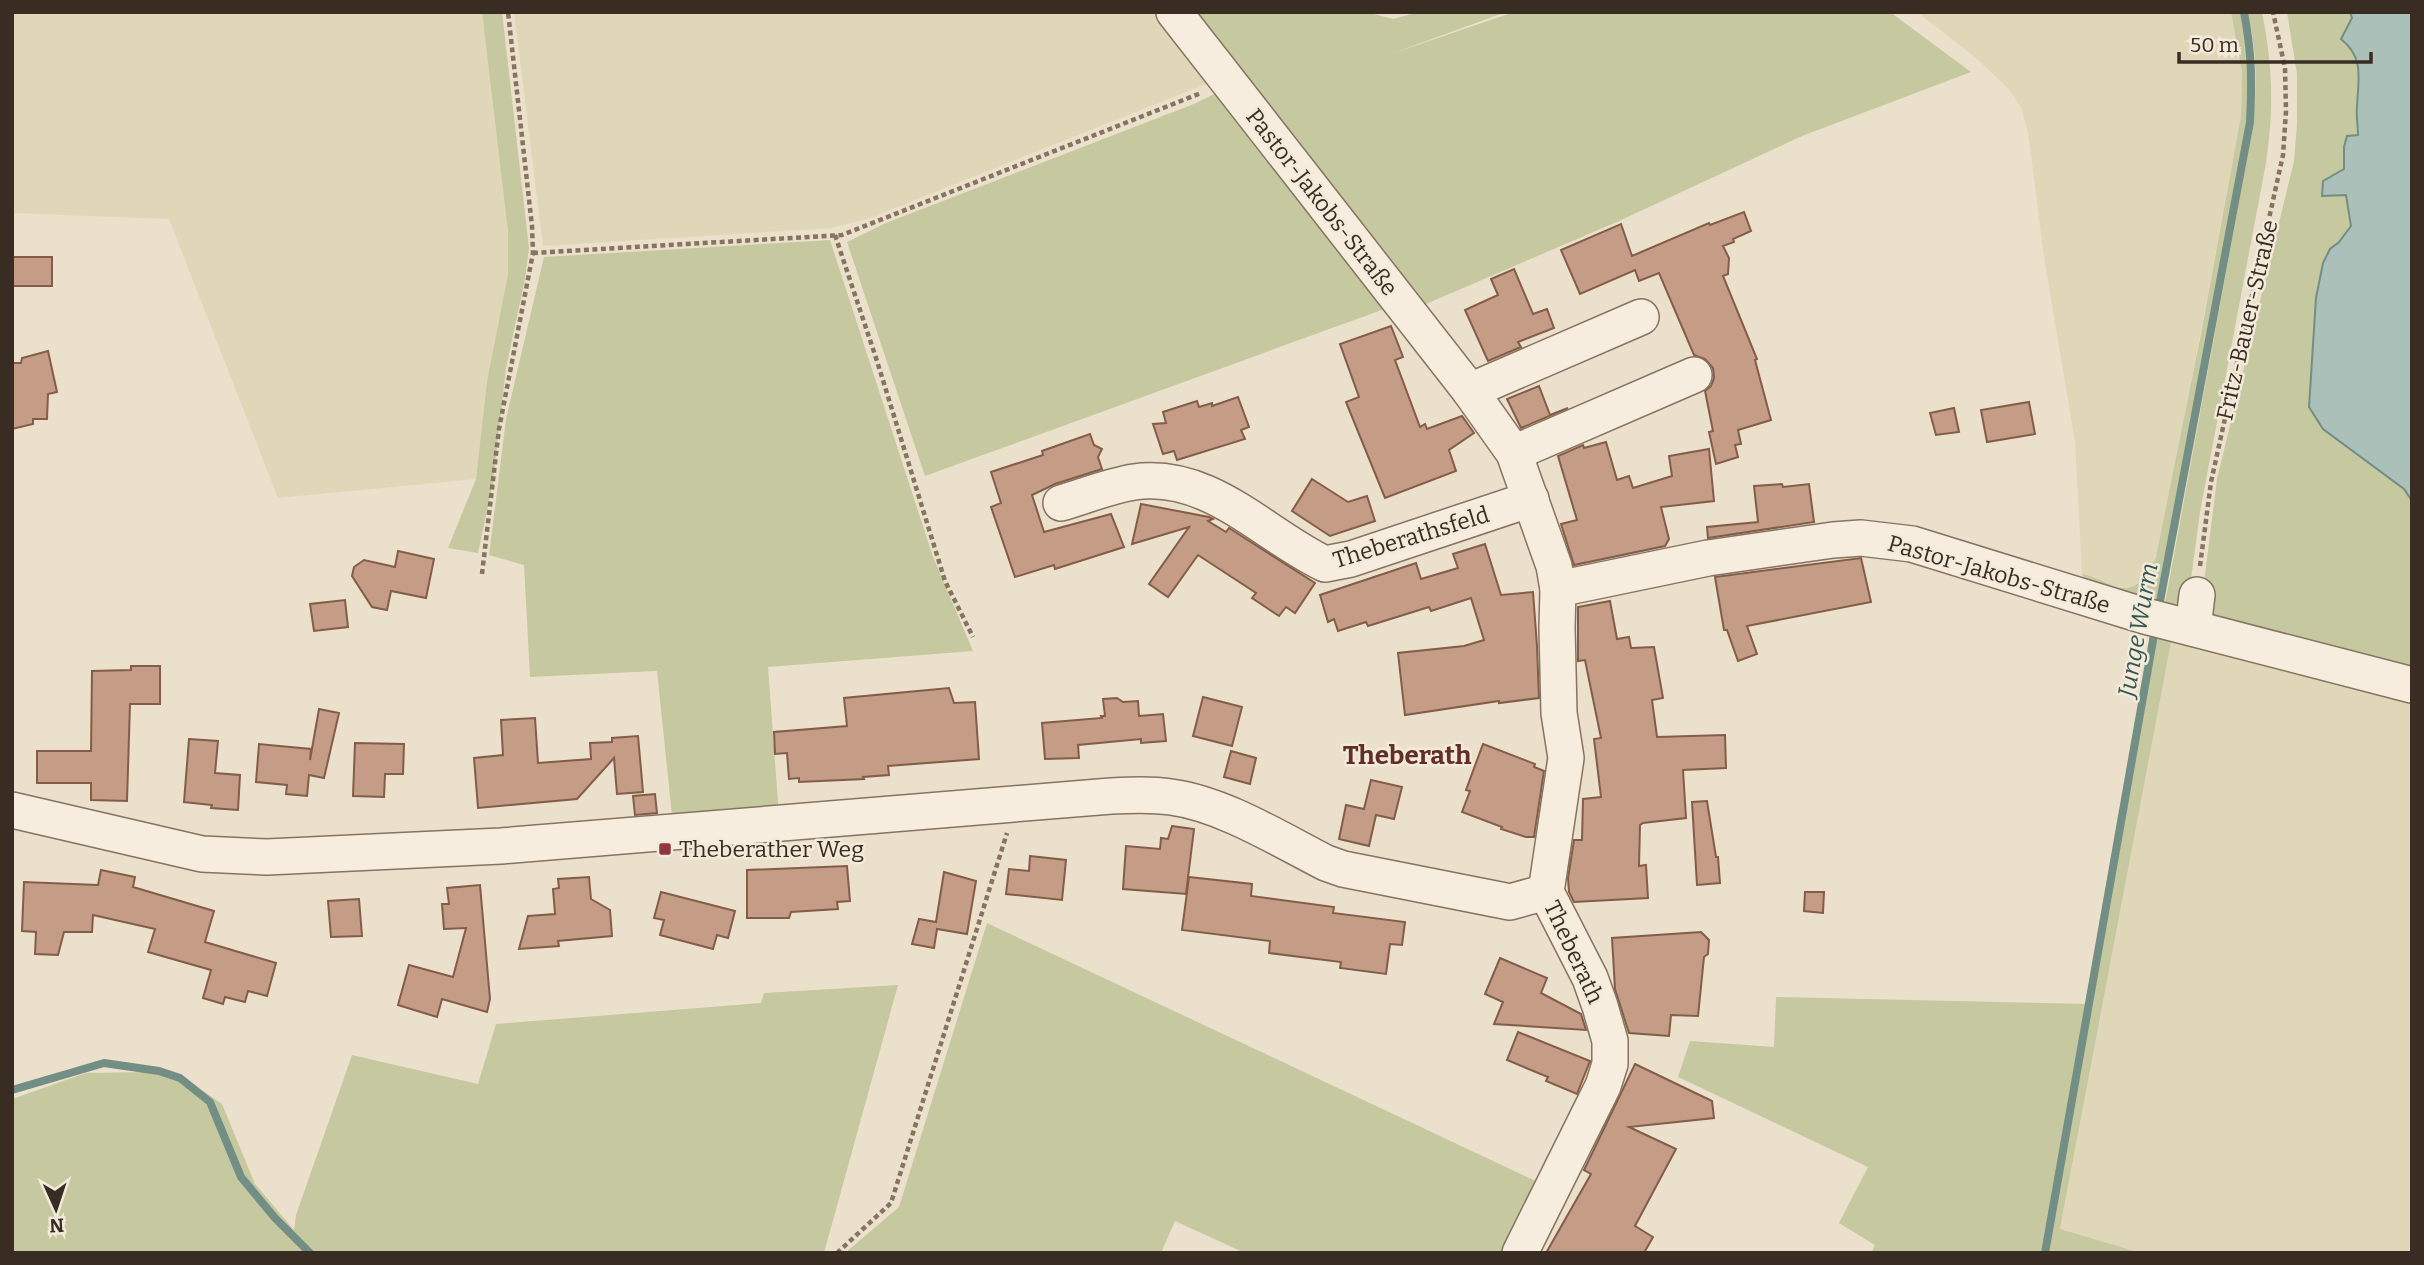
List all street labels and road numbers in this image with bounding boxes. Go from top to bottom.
street label: Pastor-Jakobs-Straße [1240,103,1404,301]
street label: Fritz-Bauer-Straße [2210,217,2284,423]
street label: Theberathsfeld [1329,500,1493,574]
street label: Pastor-Jakobs-Straße [1885,529,2113,619]
street label: Theberath [1538,896,1610,1008]

